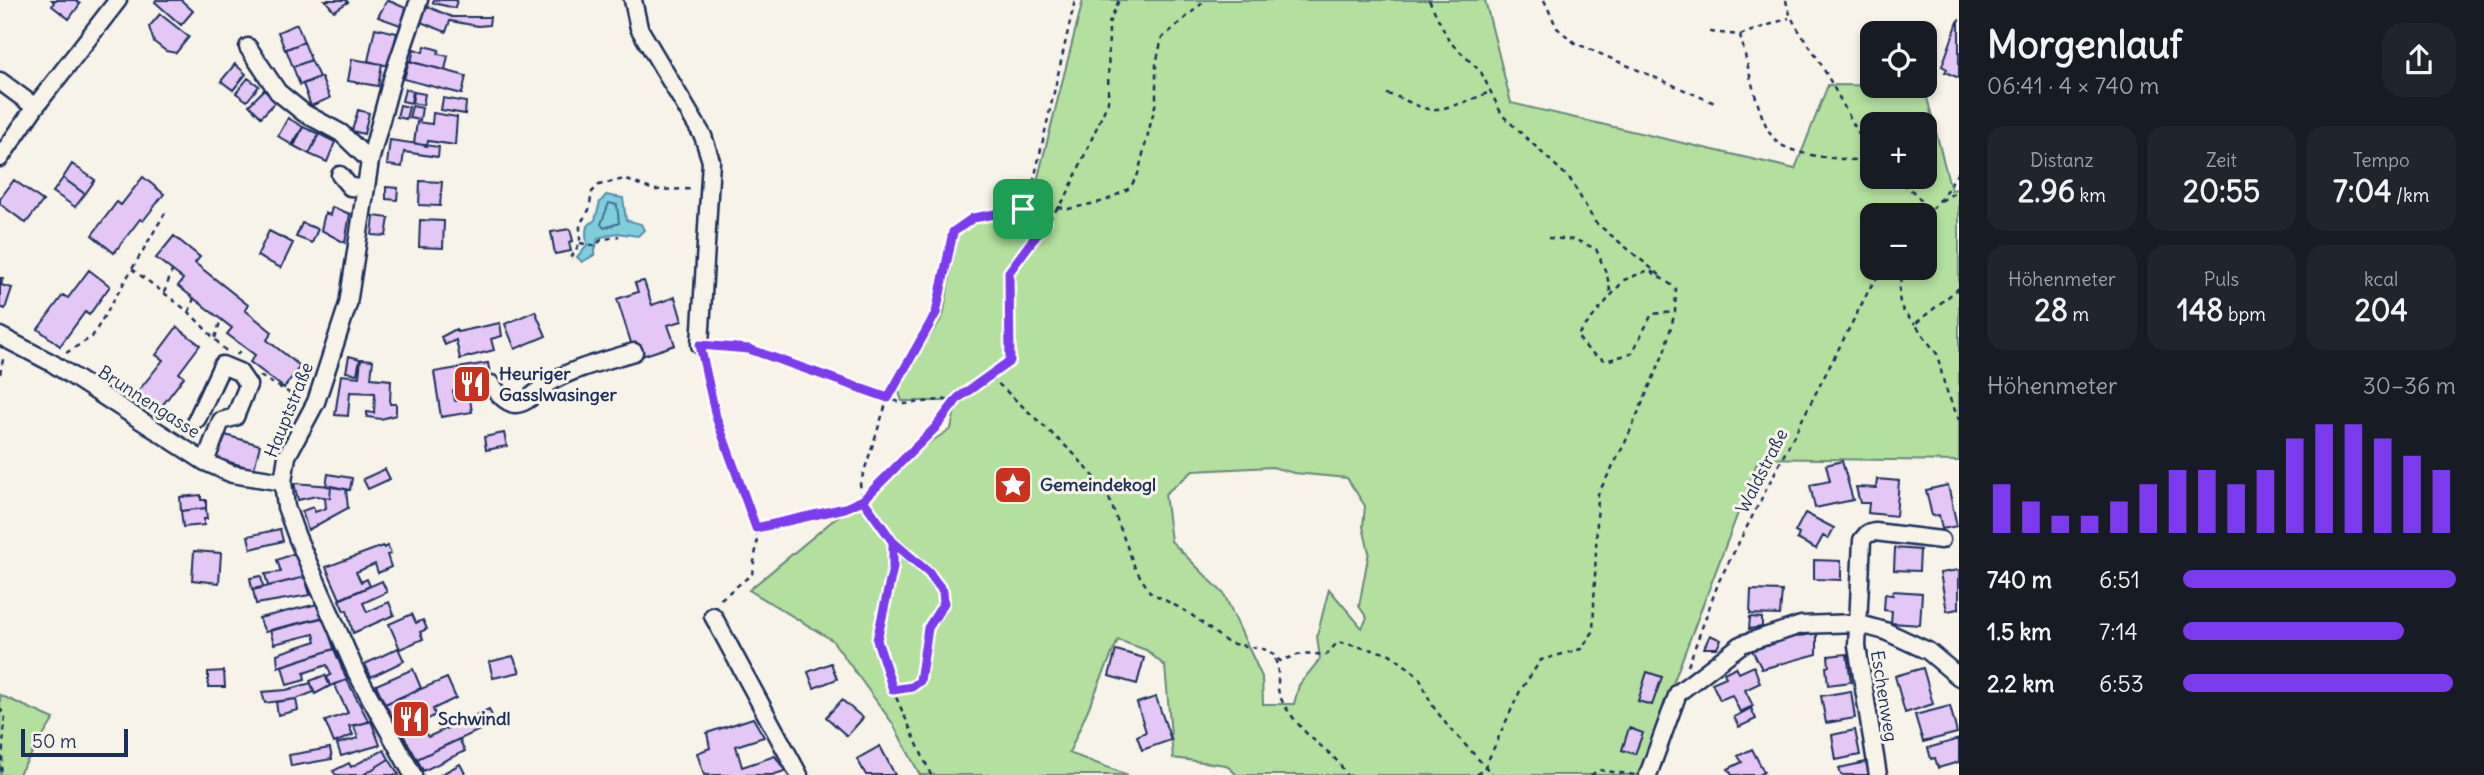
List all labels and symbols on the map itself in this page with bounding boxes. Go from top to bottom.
pin [993,179,1053,239]
street label: Hauptstraße [259,359,318,461]
street label: Brunnengasse [94,360,205,443]
place label: Heuriger Gasslwasinger [499,362,618,406]
restaurant icon: Heuriger Gasslwasinger [451,363,493,405]
street label: Waldstraße [1730,425,1793,517]
place icon: Gemeindekogl [992,464,1034,506]
place label: Gemeindekogl [1040,473,1156,496]
street label: Eschenweg [1866,649,1903,743]
restaurant icon: Schwindl [390,698,432,740]
place label: Schwindl [438,707,511,730]
scale bar [21,726,128,758]

